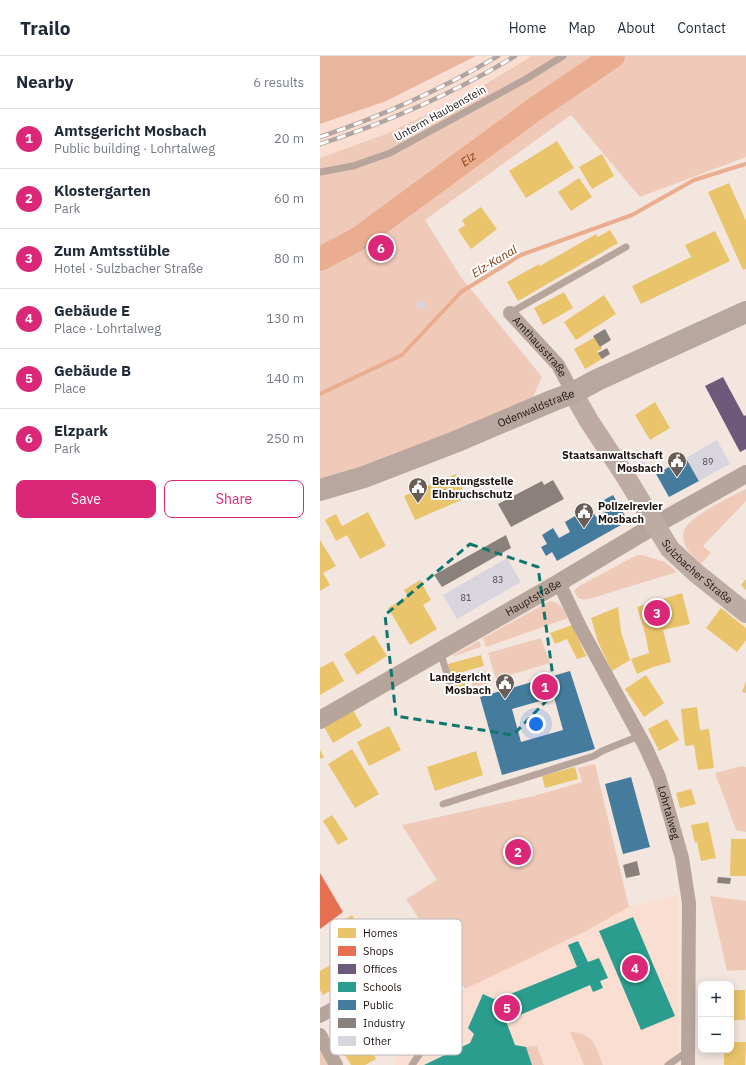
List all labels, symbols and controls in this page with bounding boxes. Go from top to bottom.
text: Trailo [20,16,70,40]
text: Home [509,19,546,37]
text: Map [568,19,595,37]
text: About [617,19,655,37]
text: Contact [677,19,726,37]
text: Nearby [16,71,74,93]
text: 6 results [253,74,304,91]
street label: Unterm Haubenstein [392,82,488,144]
text: Amtsgericht Mosbach [54,121,207,140]
text: 1 [25,130,33,147]
text: 20 m [274,130,304,147]
text: Public building · Lohrtalweg [54,140,215,157]
water label: Elz [457,147,479,169]
text: Klostergarten [54,181,151,200]
text: 2 [25,190,33,207]
text: 60 m [274,190,304,207]
text: Park [54,200,80,217]
pin: 6 [368,233,394,263]
text: Zum Amtsstüble [54,241,170,260]
water label: Elz-Kanal [468,241,520,280]
text: 3 [25,250,33,267]
text: 80 m [274,250,304,267]
text: Hotel · Sulzbacher Straße [54,260,203,277]
text: Gebäude E [54,301,130,320]
text: 4 [25,310,33,327]
text: 130 m [266,310,304,327]
street label: Amthausstraße [509,313,570,379]
text: Place · Lohrtalweg [54,320,161,337]
text: Gebäude B [54,361,131,380]
text: 5 [25,370,33,387]
text: 140 m [266,370,304,387]
text: Place [54,380,86,397]
street label: Odenwaldstraße [495,386,576,430]
text: Elzpark [54,421,108,440]
text: 6 [25,430,33,447]
text: 250 m [266,430,304,447]
text: Park [54,440,80,457]
place label: Staatsanwaltschaft Mosbach [562,448,663,475]
public building icon: Staatsanwaltschaft Mosbach [666,450,688,478]
house number: 89 [703,456,713,467]
place label: Beratungsstelle Einbruchschutz [432,474,513,501]
public building icon: Beratungsstelle Einbruchschutz [407,476,429,504]
button: Save [16,480,156,518]
button: Share [164,480,304,518]
place label: Polizeirevier Mosbach [598,499,663,526]
public building icon: Polizeirevier Mosbach [573,501,595,529]
street label: Sulzbacher Straße [659,537,736,607]
house number: 83 [493,574,503,585]
street label: Hauptstraße [503,576,564,619]
house number: 81 [461,592,471,603]
pin: 3 [644,598,670,628]
place label: Landgericht Mosbach [429,670,491,697]
public building icon: Landgericht Mosbach [494,672,516,700]
pin: 1 [532,672,558,702]
your location [526,714,546,734]
street label: Lohrtalweg [655,784,683,841]
pin: 2 [505,837,531,867]
legend [330,919,462,1055]
text: Homes [363,926,398,940]
text: Shops [363,944,394,958]
pin: 4 [622,953,648,983]
text: Offices [363,962,397,976]
text: Schools [363,980,402,994]
map controls [698,981,734,1053]
button: + [698,981,734,1017]
pin: 5 [494,993,520,1023]
text: Public [363,998,394,1012]
text: Industry [363,1016,406,1030]
button: − [698,1017,734,1053]
text: Other [363,1034,391,1048]

